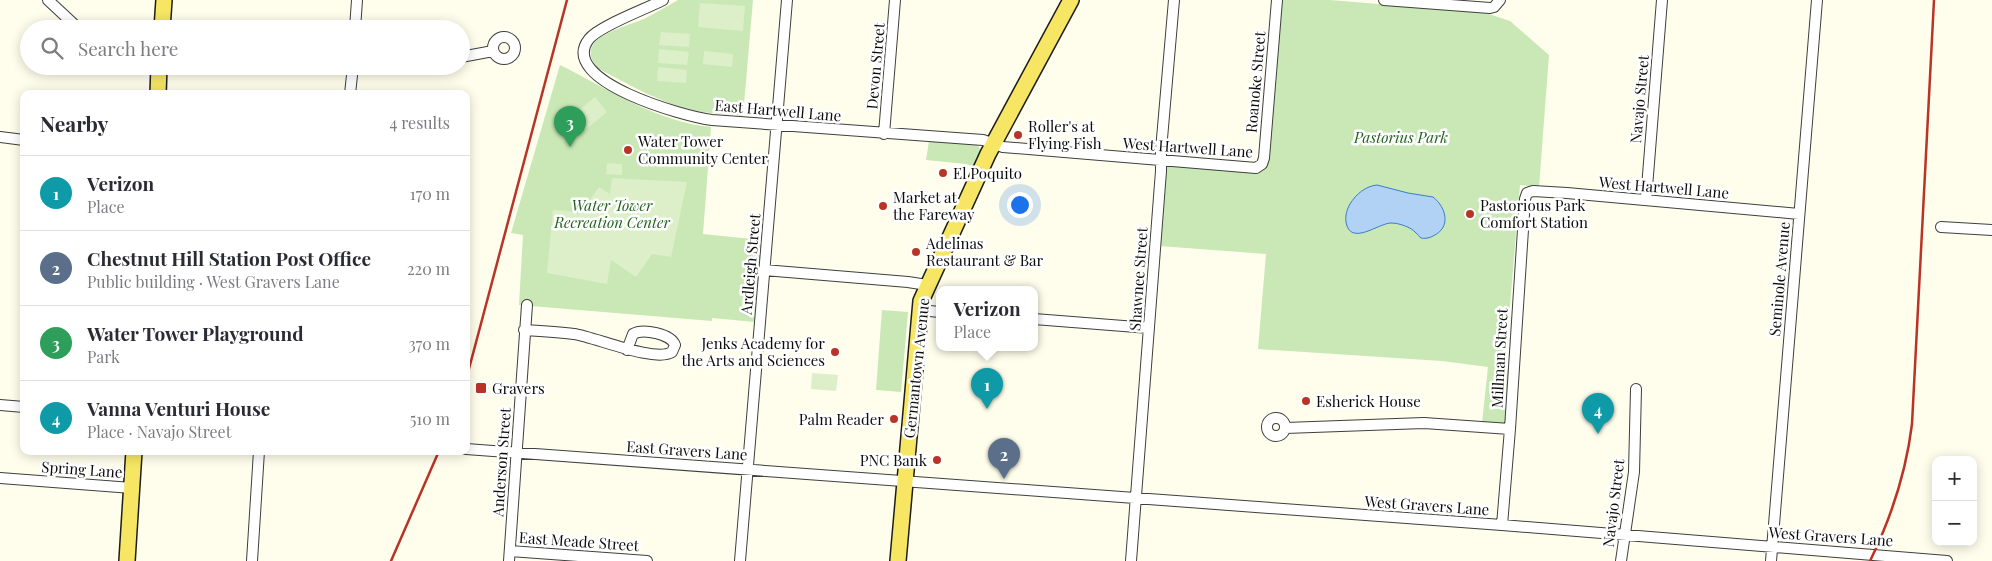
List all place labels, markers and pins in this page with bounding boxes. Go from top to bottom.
pin: 3 [554,106,586,147]
place label: Roller's at Flying Fish [1028,116,1102,153]
marker: Roller's at Flying Fish [1012,129,1024,141]
place label: Water Tower Community Center [637,131,768,168]
marker: Water Tower Community Center [622,144,634,156]
place label: El Poquito [953,163,1022,183]
marker: El Poquito [937,167,949,179]
place label: Market at the Fareway [893,187,975,224]
place label: Pastorious Park Comfort Station [1480,195,1588,232]
marker: Market at the Fareway [877,200,889,212]
marker: Pastorious Park Comfort Station [1464,208,1476,220]
place label: Adelinas Restaurant & Bar [925,233,1044,270]
marker: Adelinas Restaurant & Bar [910,246,922,258]
place label: Jenks Academy for the Arts and Sciences [681,333,825,370]
marker: Jenks Academy for the Arts and Sciences [829,346,841,358]
pin: 1 [971,368,1003,409]
place label: Gravers [492,378,545,398]
marker: Gravers [474,381,488,395]
place label: Esherick House [1316,391,1421,411]
pin: 4 [1582,393,1614,434]
marker: Esherick House [1300,395,1312,407]
place label: Palm Reader [799,409,884,429]
marker: Palm Reader [888,413,900,425]
pin: 2 [988,438,1020,479]
place label: PNC Bank [860,450,928,470]
marker: PNC Bank [931,454,943,466]

